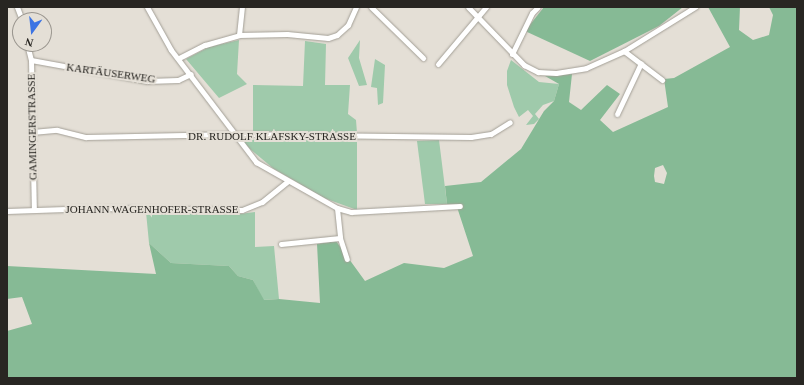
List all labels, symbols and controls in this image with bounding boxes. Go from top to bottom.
north arrow [12,12,52,52]
text: N [24,36,35,49]
street label: KARTÄUSERWEG [66,60,156,86]
street label: GAMINGERSTRASSE [24,74,40,180]
street label: DR. RUDOLF KLAFSKY-STRASSE [188,129,356,143]
street label: JOHANN WAGENHOFER-STRASSE [65,202,239,216]

